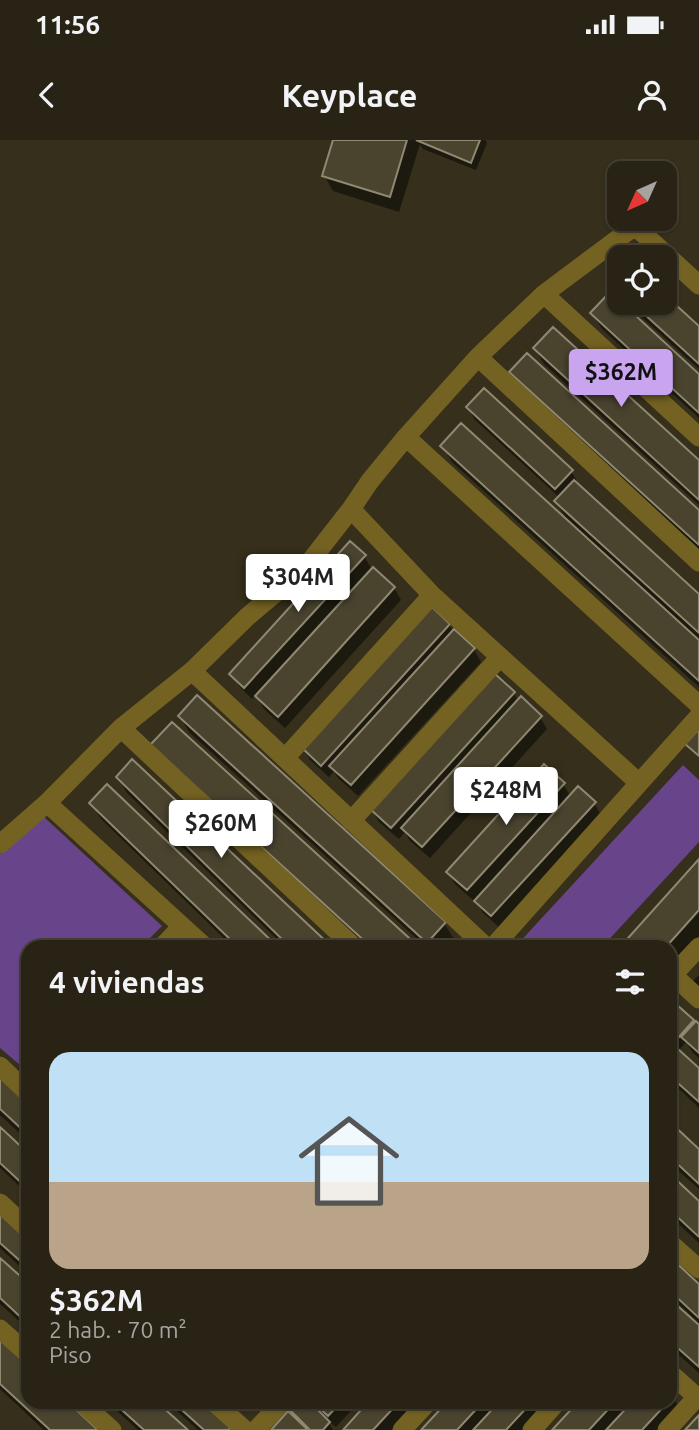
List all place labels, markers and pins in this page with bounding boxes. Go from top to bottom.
pin: $362M [572,350,670,409]
pin: $304M [249,554,347,614]
pin: $248M [457,768,555,827]
pin: $260M [172,800,270,860]

